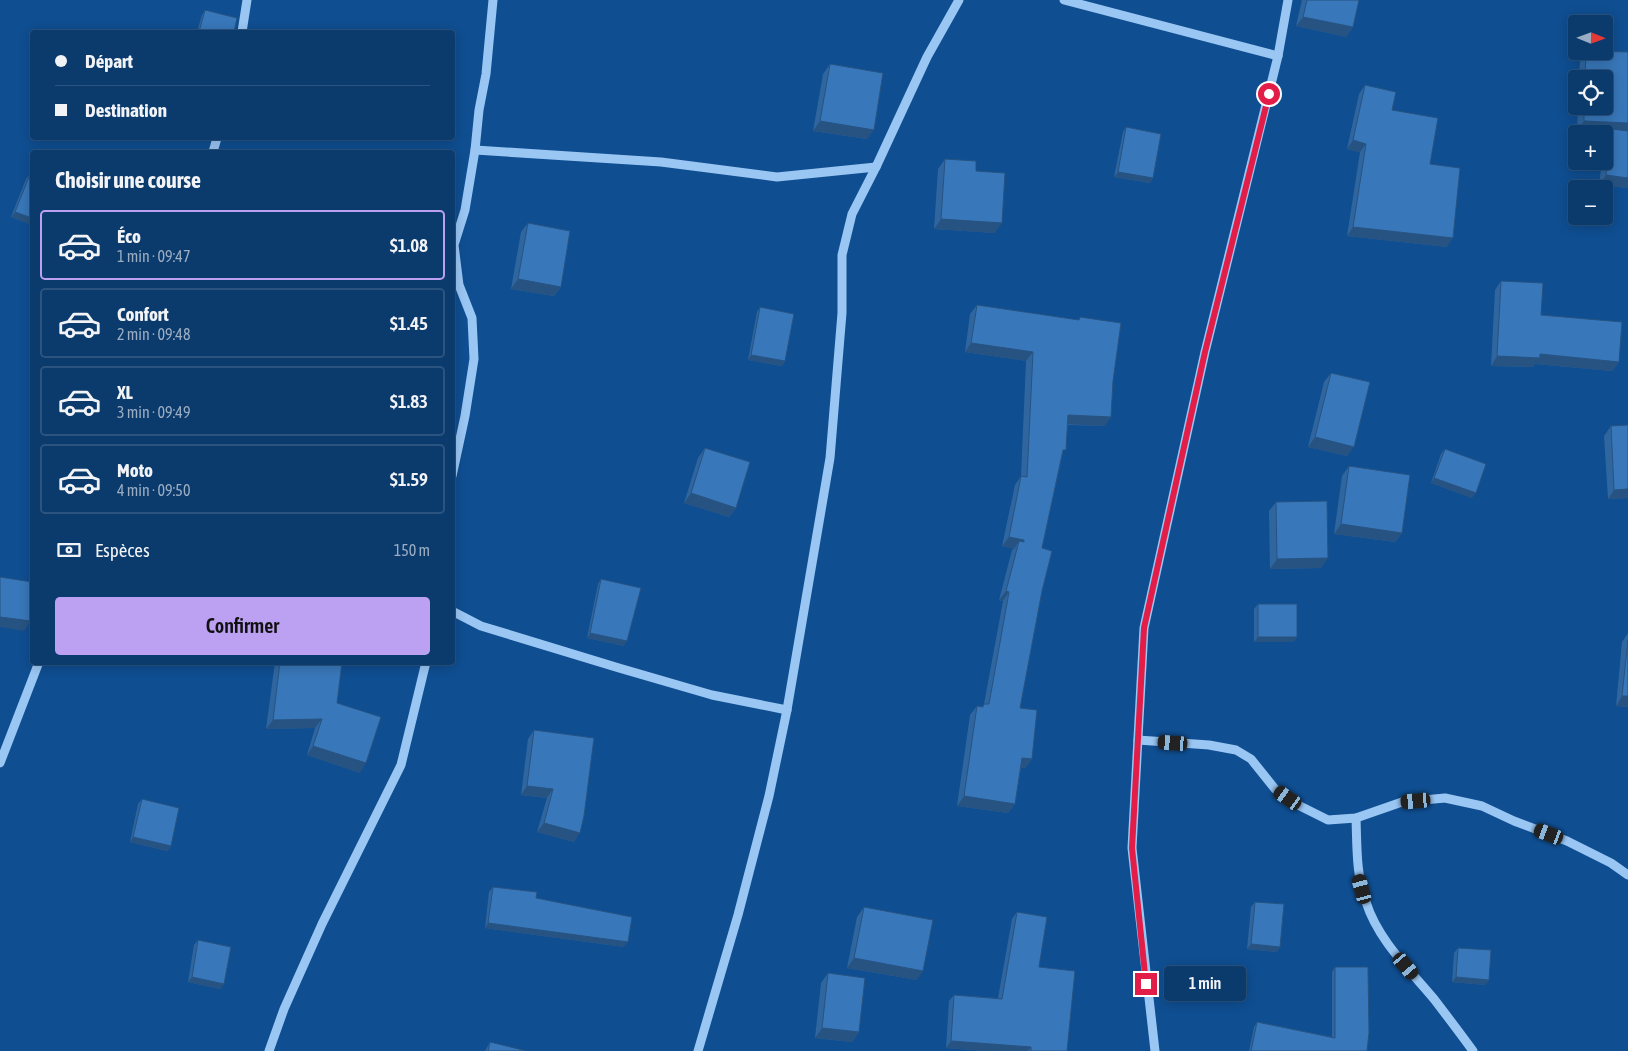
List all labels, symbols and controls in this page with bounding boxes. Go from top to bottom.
north arrow [1568,15,1612,60]
map controls [1568,15,1613,225]
text: Départ [85,50,133,72]
button: locate [1568,70,1613,115]
route start [1258,83,1280,105]
text: Destination [85,99,167,121]
button: + [1568,125,1613,170]
text: Choisir une course [55,167,201,193]
button: − [1568,180,1613,225]
icon: car [57,223,102,268]
text: Éco [117,225,141,247]
text: $1.08 [390,234,428,256]
text: 1 min · 09:47 [117,247,190,265]
icon: car [57,301,102,346]
text: Confort [117,303,169,325]
text: $1.45 [390,312,428,334]
text: 2 min · 09:48 [117,325,190,343]
icon: car [57,379,102,424]
text: XL [117,381,133,403]
text: $1.83 [390,390,428,412]
text: 3 min · 09:49 [117,403,190,421]
icon: car [57,457,102,502]
text: Moto [117,459,153,481]
text: $1.59 [390,468,428,490]
text: 4 min · 09:50 [117,481,190,499]
icon: cash [55,536,83,564]
text: Espèces [95,539,150,561]
text: 150 m [394,541,430,559]
button: Confirmer [55,597,430,655]
car [1157,734,1188,752]
car [1271,783,1304,813]
car [1400,792,1431,810]
car [1532,822,1565,846]
car [1350,873,1373,905]
car [1390,950,1421,982]
callout: 1 min [1164,966,1246,1002]
route end [1135,973,1157,995]
text: 1 min [1189,974,1221,992]

